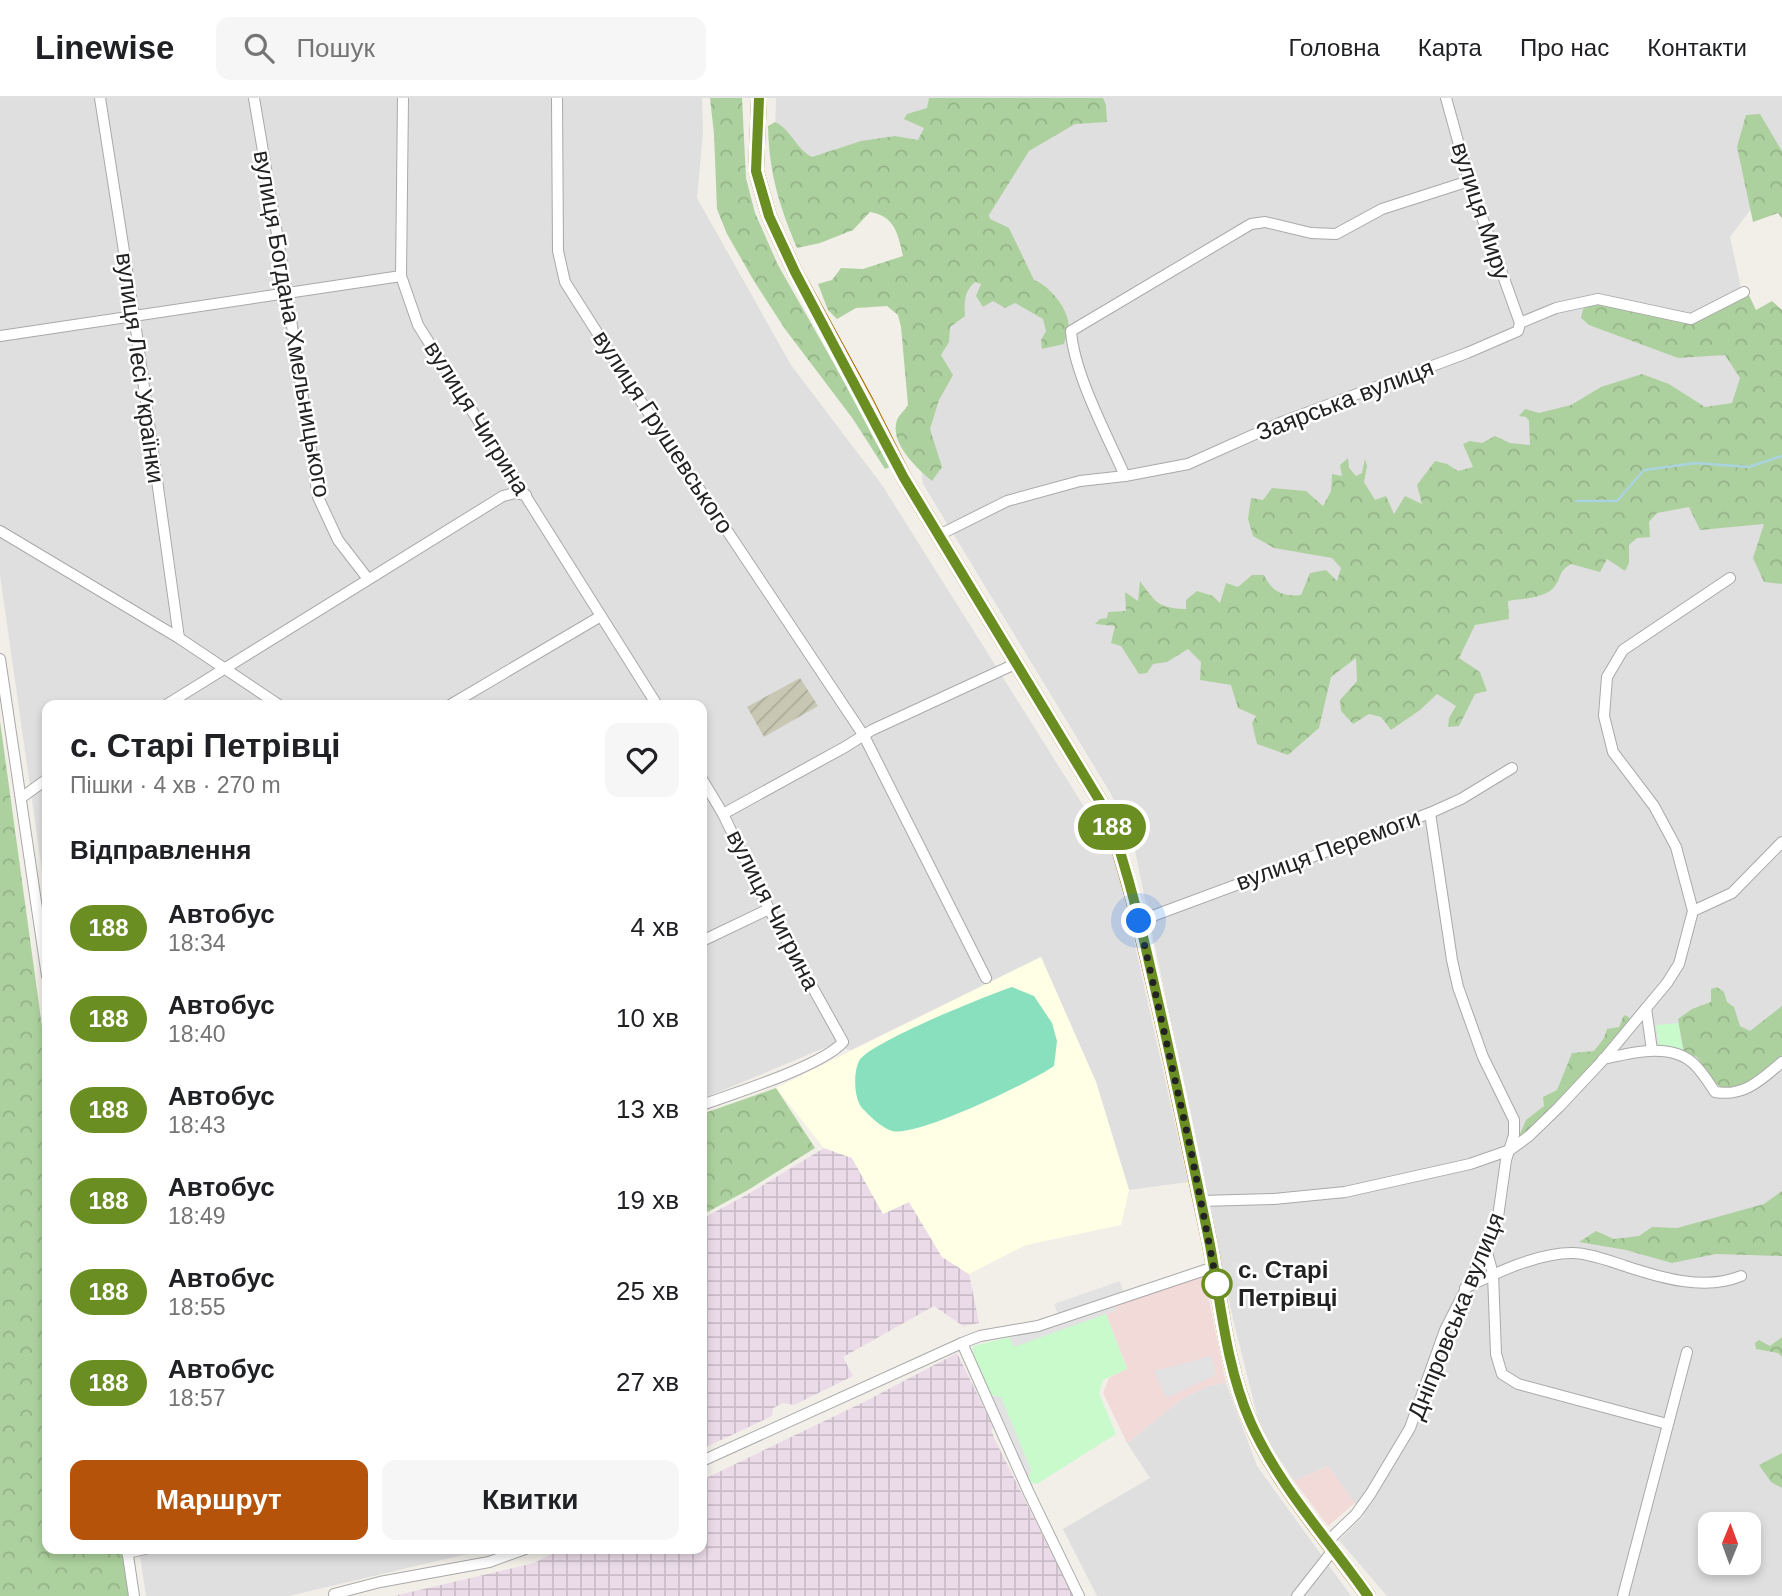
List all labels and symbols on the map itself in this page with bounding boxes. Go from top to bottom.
street label: вулиця Миру [1447,139,1516,283]
street label: вулиця Богдана Хмельницького [249,148,336,500]
street label: вулиця Лесі Українки [111,251,170,485]
street label: вулиця Грушевського [588,325,739,538]
street label: вулиця Чигрина [419,336,536,500]
street label: Заярська вулиця [1252,353,1437,446]
line badge: 188 [1072,804,1152,850]
street label: вулиця Перемоги [1232,804,1424,895]
street label: вулиця Чигрина [721,825,826,995]
your location [1121,903,1156,938]
street label: Дніпровська вулиця [1402,1209,1509,1423]
place label: с. Старі Петрівці [1238,1256,1338,1311]
marker: с. Старі Петрівці [1202,1269,1232,1299]
north arrow [1698,1512,1760,1575]

